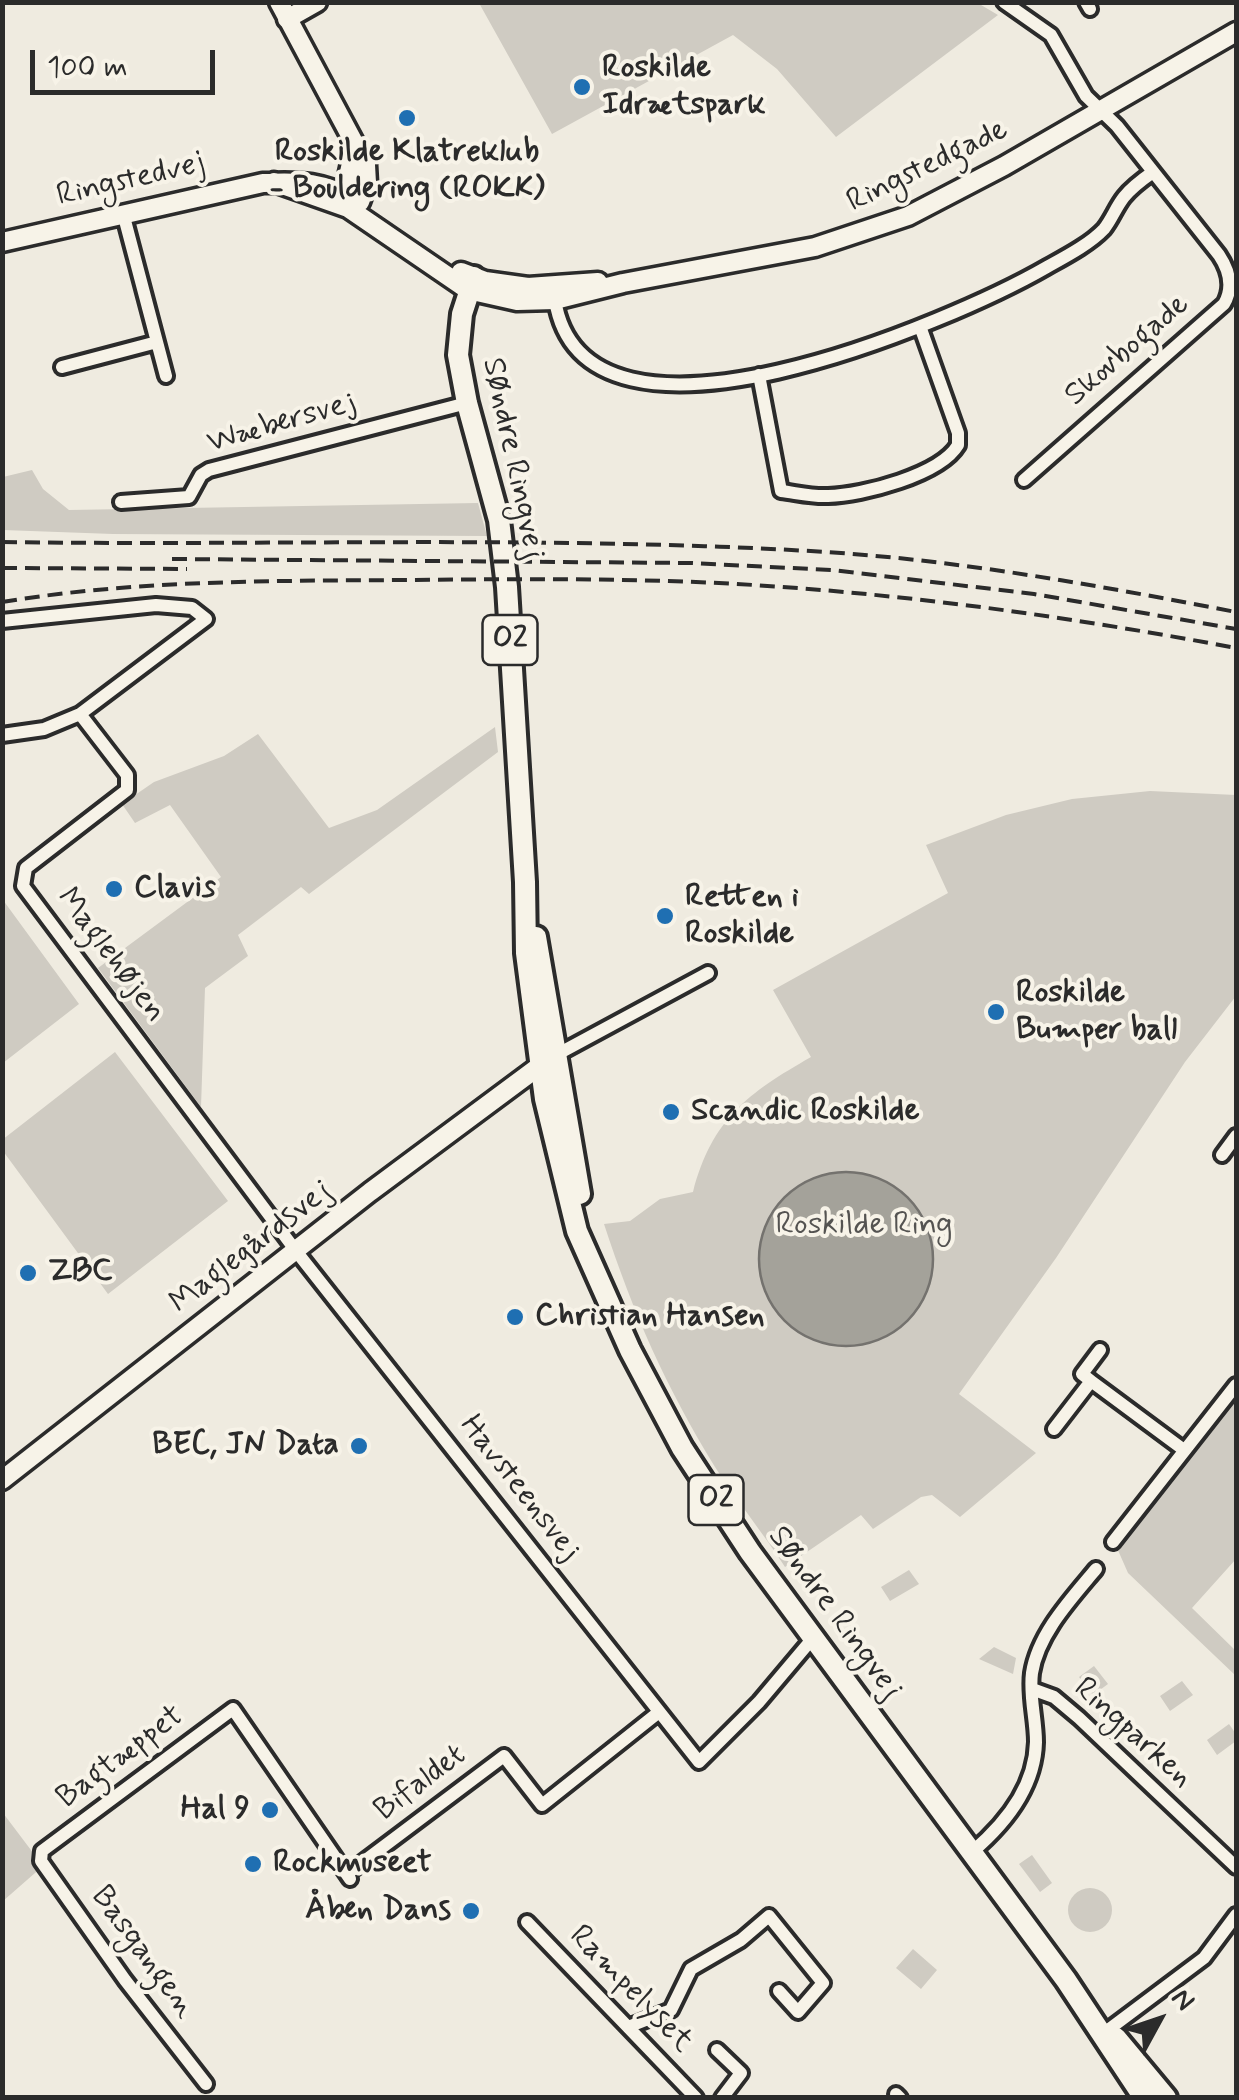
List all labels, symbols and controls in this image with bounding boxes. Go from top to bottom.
scale bar [35,30,220,92]
text: 100 m [47,48,128,87]
place label: Roskilde Idrætspark [602,50,766,125]
marker: Roskilde Idrætspark [571,76,593,98]
marker: Roskilde Klatreklub - Bouldering (ROKK) [396,107,418,129]
street label: Ringstedgade [841,112,1015,222]
place label: Roskilde Klatreklub - Bouldering (ROKK) [269,134,545,209]
street label: Ringstedvej [53,145,209,217]
street label: Skovbogade [1058,286,1198,416]
street label: Søndre Ringvej [472,355,552,563]
street label: Wæbersvej [203,384,361,464]
road number: O2 [482,615,538,665]
place label: Clavis [134,870,216,908]
marker: Clavis [103,878,125,900]
place label: Retten i Roskilde [685,879,799,954]
street label: Maglehøjen [47,881,173,1031]
marker: Retten i Roskilde [654,905,676,927]
place label: Roskilde Bumper ball [1016,975,1177,1050]
marker: Roskilde Bumper ball [985,1001,1007,1023]
place label: Scandic Roskilde [691,1093,920,1131]
marker: Scandic Roskilde [660,1101,682,1123]
street label: Maglegårdsvej [163,1173,341,1323]
park label: Roskilde Ring [775,1207,953,1245]
place label: ZBC [48,1254,112,1292]
marker: ZBC [17,1262,39,1284]
place label: Christian Hansen [535,1298,765,1336]
marker: Christian Hansen [504,1306,526,1328]
street label: Havsteensvej [450,1408,588,1570]
place label: BEC, JN Data [152,1427,339,1465]
marker: BEC, JN Data [348,1435,370,1457]
road number: O2 [688,1475,744,1525]
street label: Søndre Ringvej [758,1520,910,1708]
street label: Ringparken [1065,1671,1199,1797]
street label: Bagtæppet [50,1698,192,1818]
street label: Bifaldet [368,1737,474,1831]
place label: Hal 9 [180,1791,250,1829]
marker: Hal 9 [259,1799,281,1821]
place label: Rockmuseet [273,1845,432,1883]
marker: Rockmuseet [242,1853,264,1875]
street label: Basgangen [81,1879,203,2027]
place label: Åben Dans [305,1892,451,1930]
marker: Åben Dans [460,1900,482,1922]
street label: Rampelyset [560,1918,700,2062]
north arrow [1109,1970,1209,2070]
text: N [1162,1981,1203,2019]

